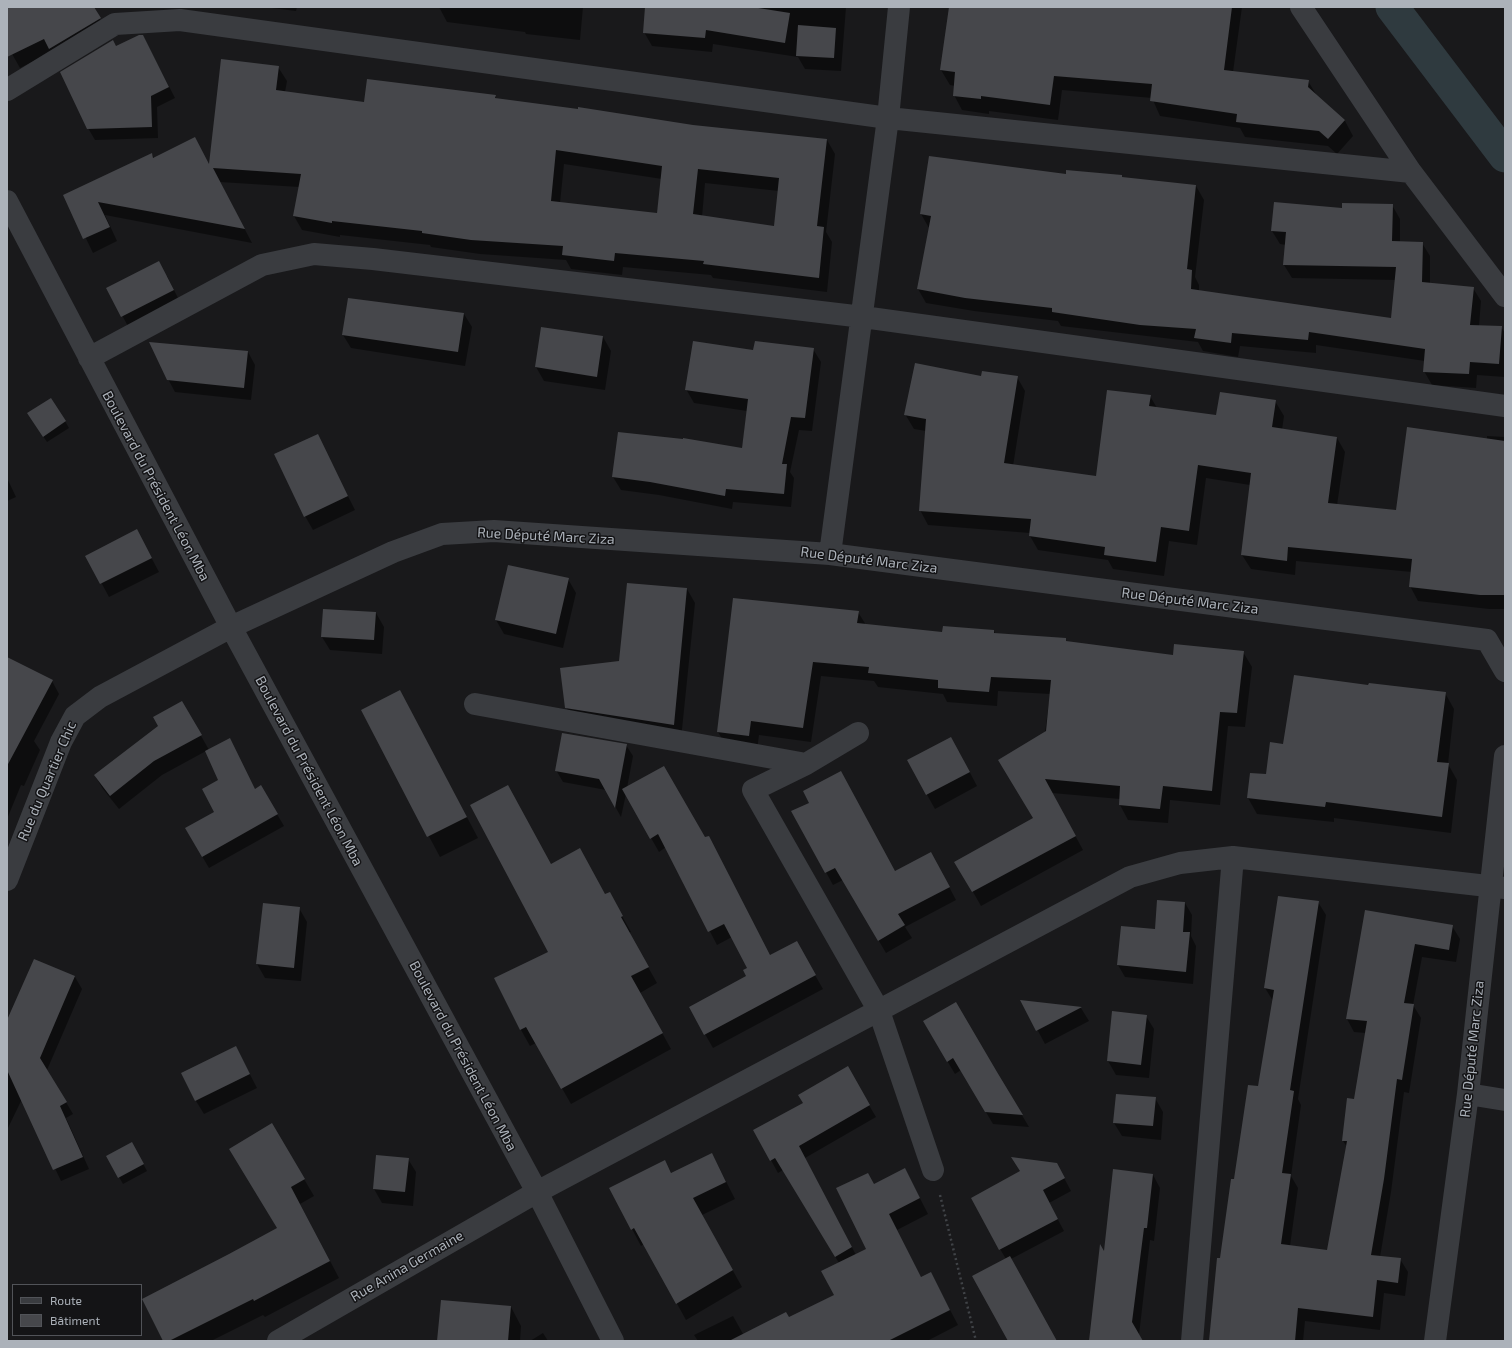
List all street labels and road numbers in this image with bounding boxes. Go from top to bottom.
street label: Boulevard du Président Léon Mba [99,388,213,584]
street label: Rue Député Marc Ziza [477,524,615,548]
street label: Rue Député Marc Ziza [800,543,938,577]
street label: Rue Député Marc Ziza [1121,584,1259,618]
street label: Boulevard du Président Léon Mba [252,673,366,869]
street label: Rue du Quartier Chic [14,719,80,843]
street label: Boulevard du Président Léon Mba [406,958,520,1154]
street label: Rue Député Marc Ziza [1456,980,1488,1118]
street label: Rue Anina Germaine [348,1227,466,1305]

